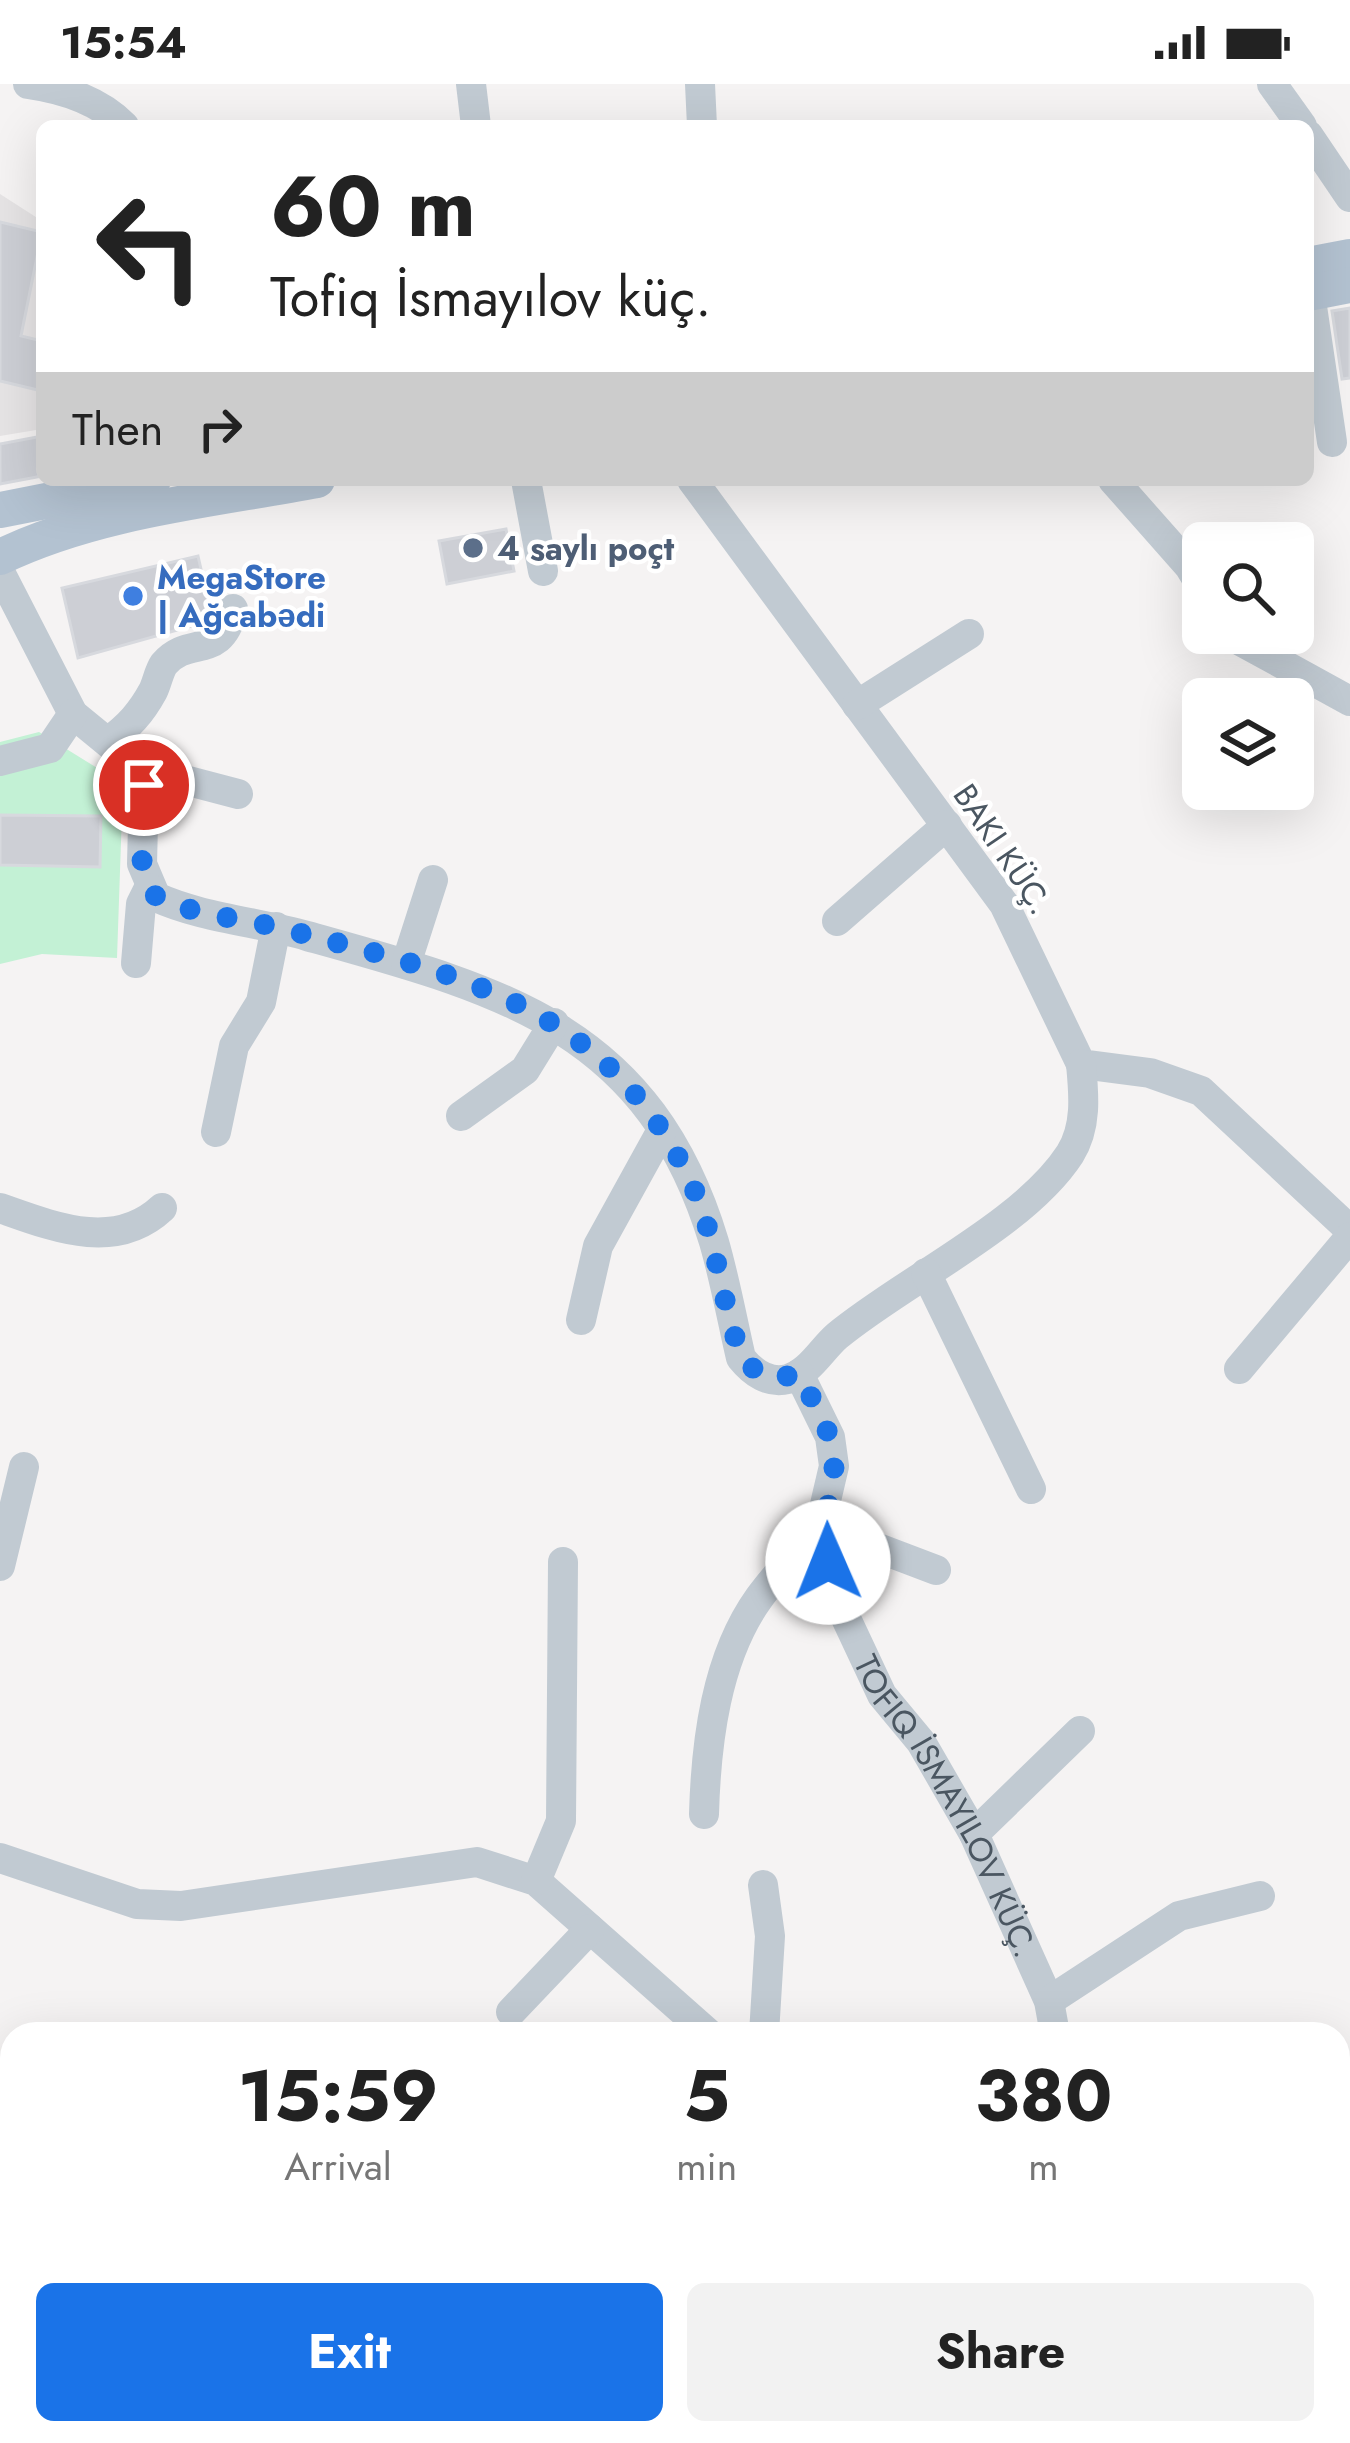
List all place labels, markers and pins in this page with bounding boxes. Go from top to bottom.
place label: 4 saylı poçt [497,525,675,572]
marker: 4 saylı poçt [460,535,486,561]
place label: MegaStore | Ağcabədi [157,554,326,639]
marker: MegaStore | Ağcabədi [120,583,146,609]
pin [93,734,195,836]

